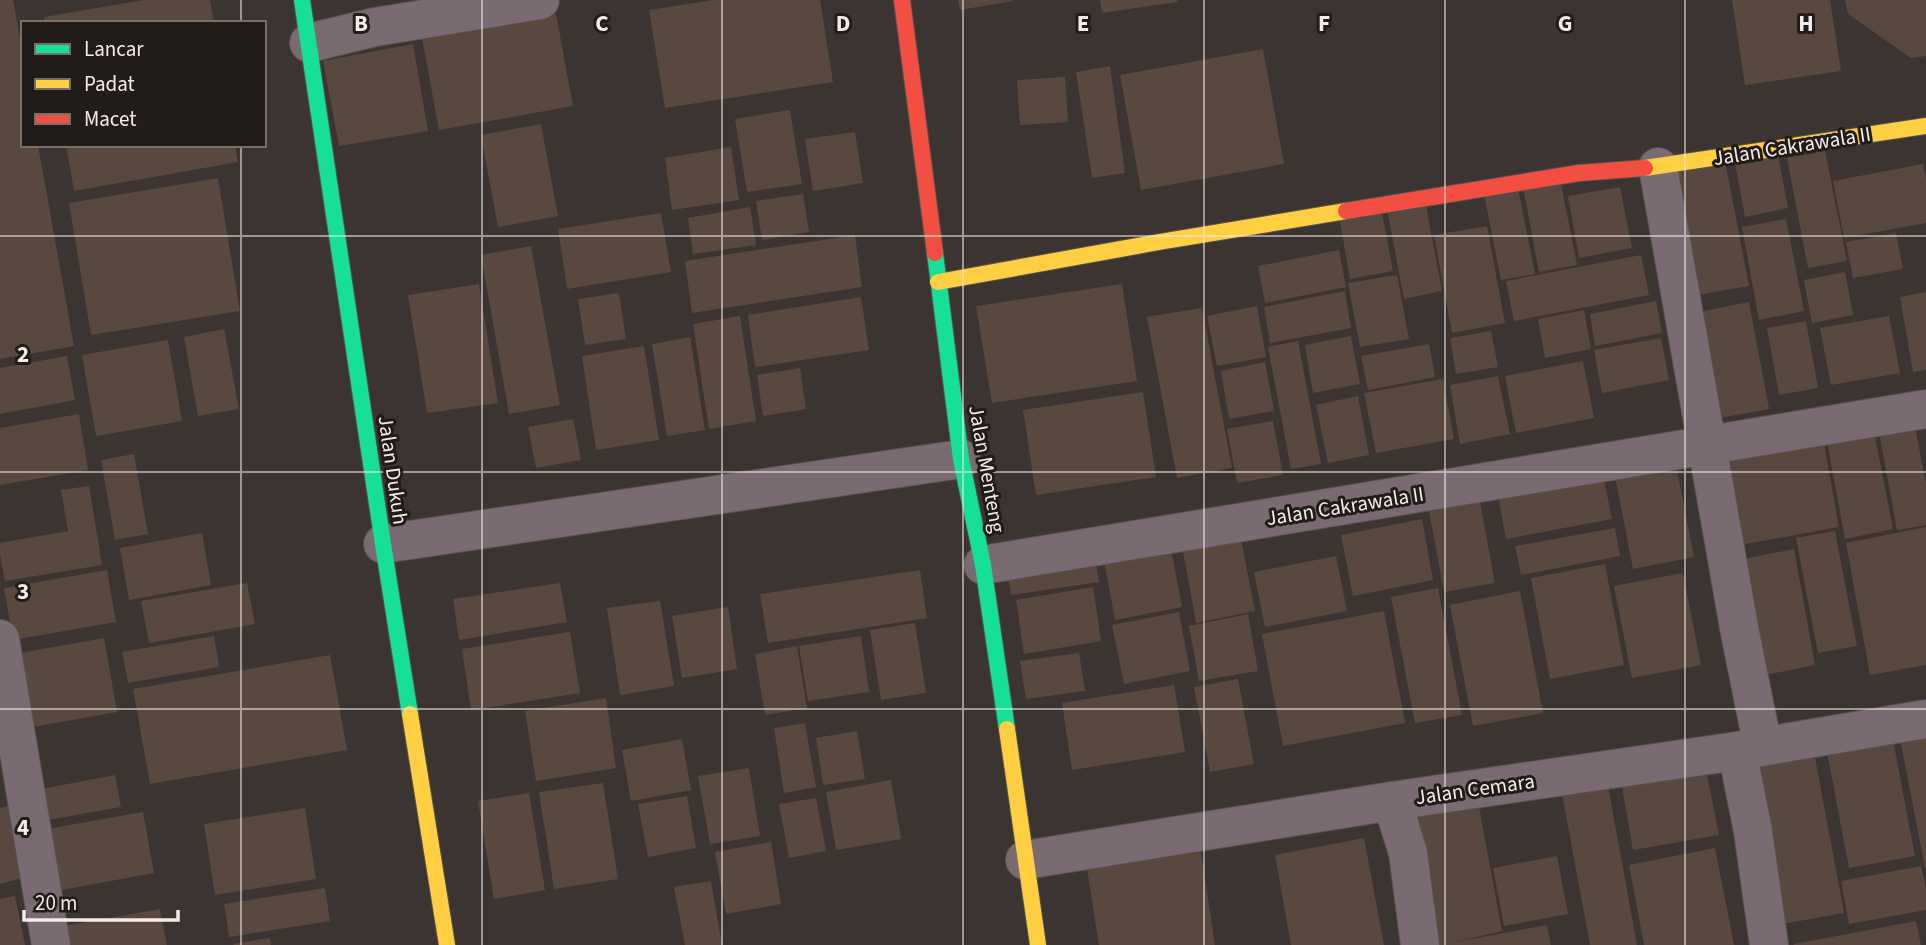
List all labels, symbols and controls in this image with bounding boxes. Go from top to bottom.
text: B [354,7,368,40]
text: C [595,7,609,40]
text: D [836,7,850,40]
text: E [1077,7,1089,40]
text: F [1318,7,1330,40]
text: G [1558,7,1572,40]
text: H [1798,7,1814,40]
legend [21,21,266,147]
text: Lancar [84,34,144,64]
text: Padat [84,69,135,99]
text: Macet [84,104,136,134]
street label: Jalan Cakrawala II [1711,119,1873,173]
text: 2 [17,338,29,371]
street label: Jalan Menteng [961,403,1013,535]
street label: Jalan Dukuh [371,414,415,526]
street label: Jalan Cakrawala II [1264,479,1426,533]
text: 3 [17,575,29,608]
street label: Jalan Cemara [1413,766,1537,812]
text: 4 [17,811,29,844]
scale bar [24,878,178,922]
text: 20 m [35,888,77,918]

